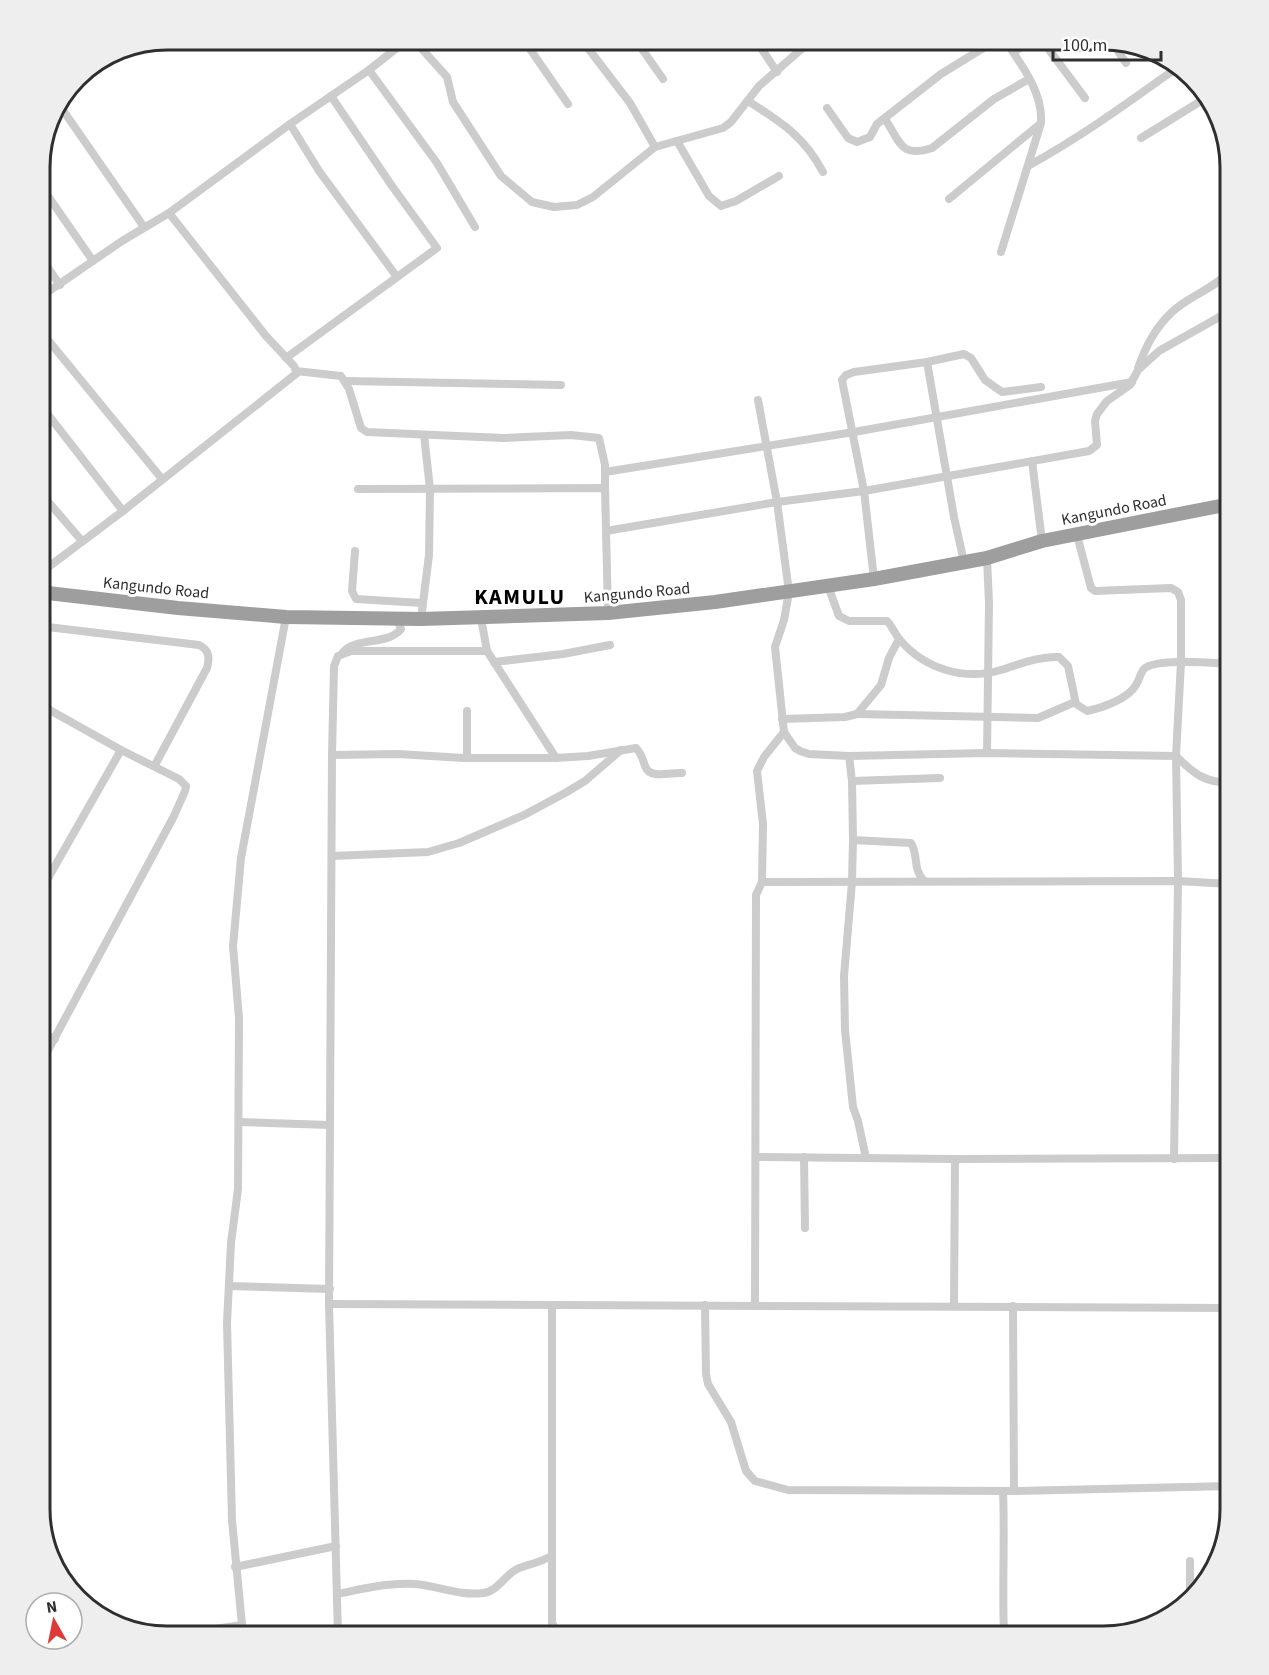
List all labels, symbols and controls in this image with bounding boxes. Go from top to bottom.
scale bar [1053,24,1161,62]
text: 100 m [1062,33,1107,58]
street label: Kangundo Road [1060,489,1168,531]
street label: Kangundo Road [102,571,210,605]
street label: Kangundo Road [583,577,691,609]
district label: KAMULU [474,581,566,613]
north arrow [24,1591,84,1651]
text: N [45,1595,59,1619]

